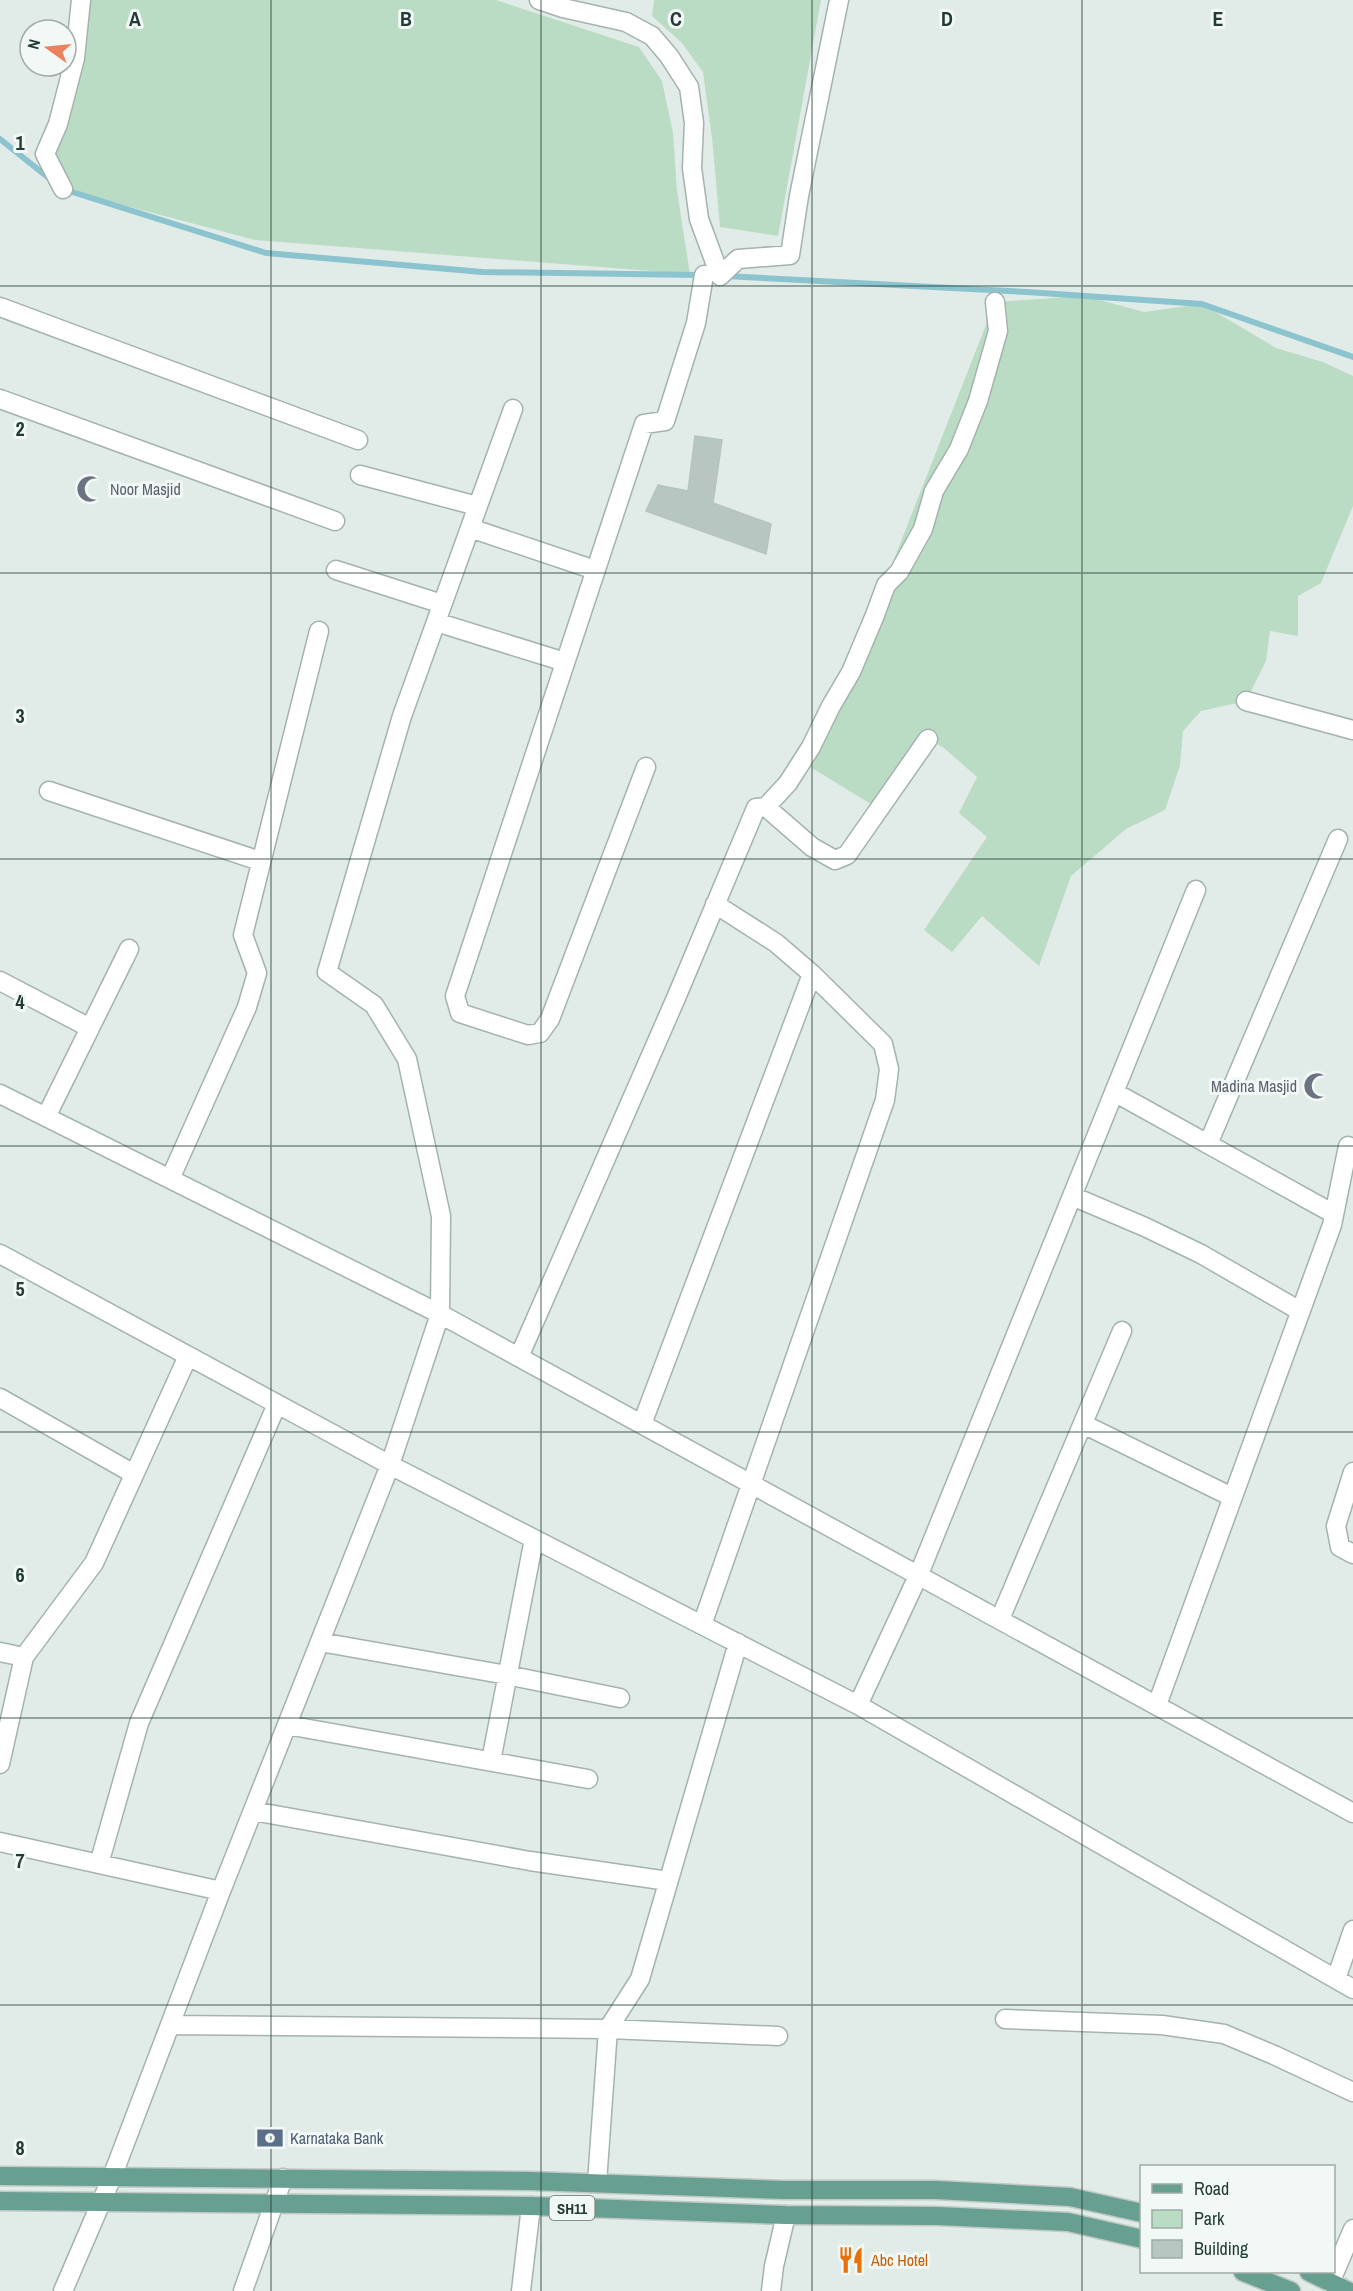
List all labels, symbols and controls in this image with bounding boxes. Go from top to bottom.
text: A [129,5,141,32]
text: B [400,5,412,32]
text: C [670,5,682,32]
text: D [941,5,953,32]
text: E [1213,5,1224,32]
north arrow [18,18,78,78]
text: N [22,37,45,52]
text: 1 [15,129,25,156]
text: 2 [15,415,25,442]
mosque icon: Noor Masjid [75,474,105,504]
place label: Noor Masjid [110,478,181,500]
text: 3 [15,702,25,729]
text: 4 [15,988,25,1015]
mosque icon: Madina Masjid [1302,1071,1332,1101]
place label: Madina Masjid [1211,1075,1297,1097]
text: 5 [15,1275,25,1302]
text: 6 [15,1561,25,1588]
text: 7 [15,1847,25,1874]
bank icon: Karnataka Bank [255,2123,285,2153]
place label: Karnataka Bank [290,2127,384,2149]
text: 8 [15,2134,25,2161]
legend [1140,2165,1335,2273]
text: Road [1194,2176,1229,2201]
road number: SH11 [550,2196,594,2220]
text: Park [1194,2206,1225,2231]
text: Building [1194,2236,1249,2261]
restaurant icon: Abc Hotel [836,2245,866,2275]
place label: Abc Hotel [870,2249,928,2271]

